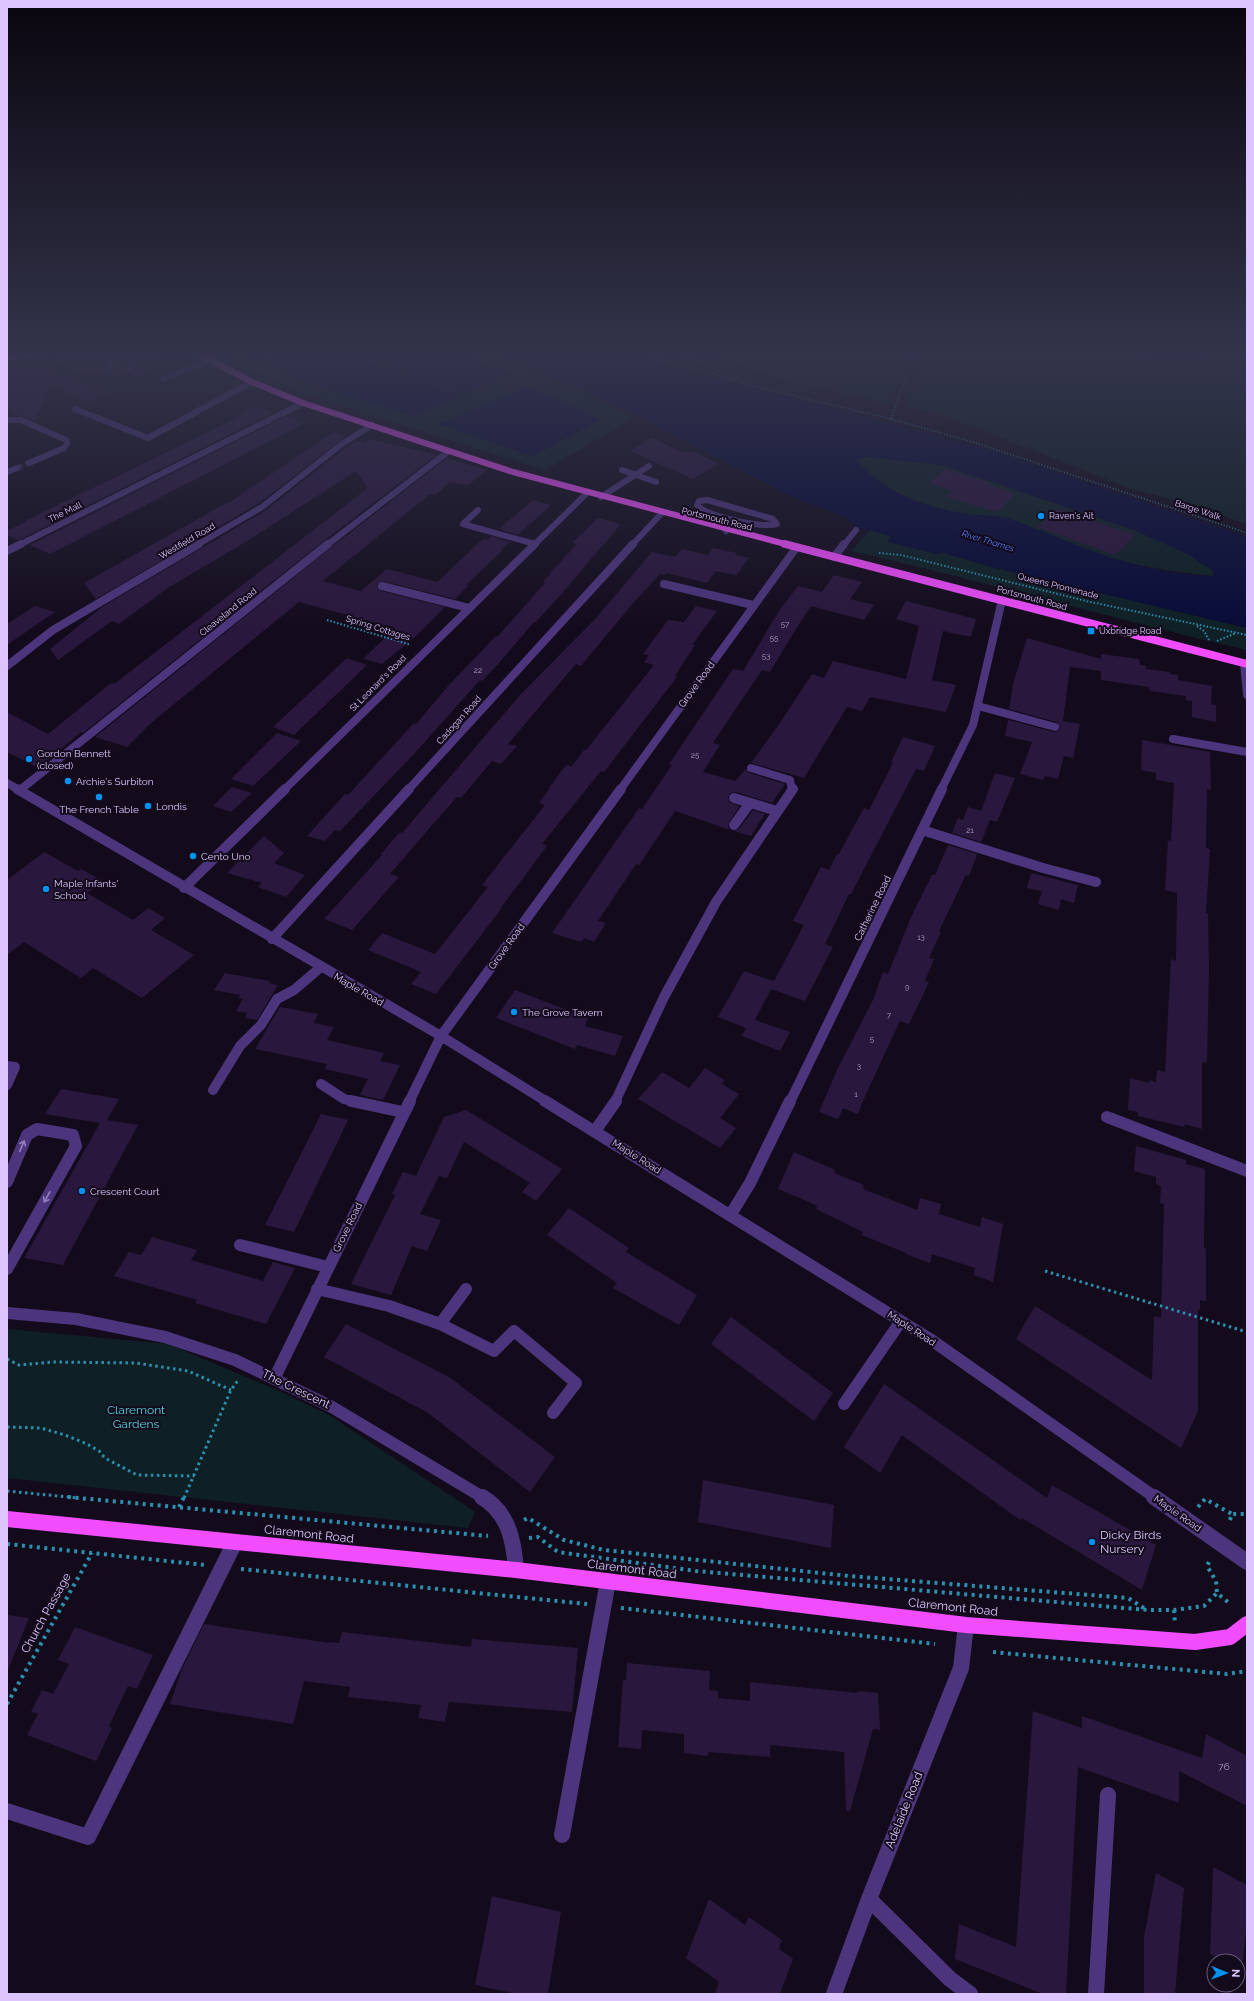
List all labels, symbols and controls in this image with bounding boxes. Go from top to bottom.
street label: Barge Walk [1174,498,1223,522]
street label: The Mall [47,499,84,524]
street label: Portsmouth Road [681,505,754,533]
marker: Raven's Ait [1036,511,1046,521]
place label: Raven's Ait [1049,511,1094,521]
street label: Westfield Road [157,521,217,561]
water label: River Thames [961,528,1016,554]
street label: Queens Promenade [1016,571,1100,601]
street label: Portsmouth Road [996,584,1069,612]
street label: Cleaveland Road [197,586,259,638]
street label: Spring Cottages [345,613,412,643]
house number: 57 [781,619,790,629]
marker: Uxbridge Road [1086,626,1096,636]
place label: Uxbridge Road [1099,626,1162,636]
house number: 55 [770,633,779,643]
house number: 53 [762,651,770,661]
street label: St Leonard's Road [348,653,408,713]
street label: Grove Road [676,659,717,709]
house number: 22 [474,665,482,675]
street label: Cadogan Road [435,693,484,746]
place label: Gordon Bennett (closed) [37,748,111,771]
house number: 25 [691,750,700,760]
marker: Gordon Bennett (closed) [24,754,34,764]
marker: Archie's Surbiton [63,776,73,786]
place label: Archie's Surbiton [76,776,154,787]
marker: The French Table [94,792,104,802]
marker: Londis [143,801,153,811]
place label: Londis [156,801,187,812]
place label: The French Table [59,804,139,815]
house number: 21 [966,825,974,835]
marker: Cento Uno [188,851,198,861]
place label: Cento Uno [201,851,251,862]
street label: Catherine Road [852,874,893,943]
place label: Maple Infants' School [54,878,118,901]
marker: Maple Infants' School [41,884,51,894]
street label: Grove Road [486,921,527,971]
house number: 13 [917,932,925,942]
street label: Maple Road [332,971,386,1008]
house number: 9 [905,982,910,992]
marker: The Grove Tavern [509,1007,519,1017]
place label: The Grove Tavern [522,1007,603,1018]
house number: 7 [887,1010,892,1020]
house number: 5 [870,1034,875,1044]
house number: 3 [857,1061,861,1071]
house number: 1 [854,1089,858,1099]
street label: Maple Road [610,1137,663,1176]
one-way arrow [19,1140,26,1152]
marker: Crescent Court [77,1186,87,1196]
place label: Crescent Court [90,1186,160,1197]
one-way arrow [43,1191,51,1203]
street label: Grove Road [331,1201,364,1254]
street label: Maple Road [885,1309,938,1348]
street label: The Crescent [260,1366,332,1412]
park label: Claremont Gardens [107,1403,165,1431]
street label: Maple Road [1152,1493,1204,1534]
street label: Claremont Road [263,1522,355,1546]
place label: Dicky Birds Nursery [1100,1528,1162,1556]
marker: Dicky Birds Nursery [1087,1537,1097,1547]
street label: Claremont Road [586,1557,678,1581]
street label: Church Passage [18,1570,74,1656]
street label: Claremont Road [907,1595,999,1619]
house number: 76 [1218,1761,1230,1772]
street label: Adelaide Road [882,1770,926,1850]
north arrow [1206,1953,1246,1993]
text: N [1229,1969,1242,1977]

